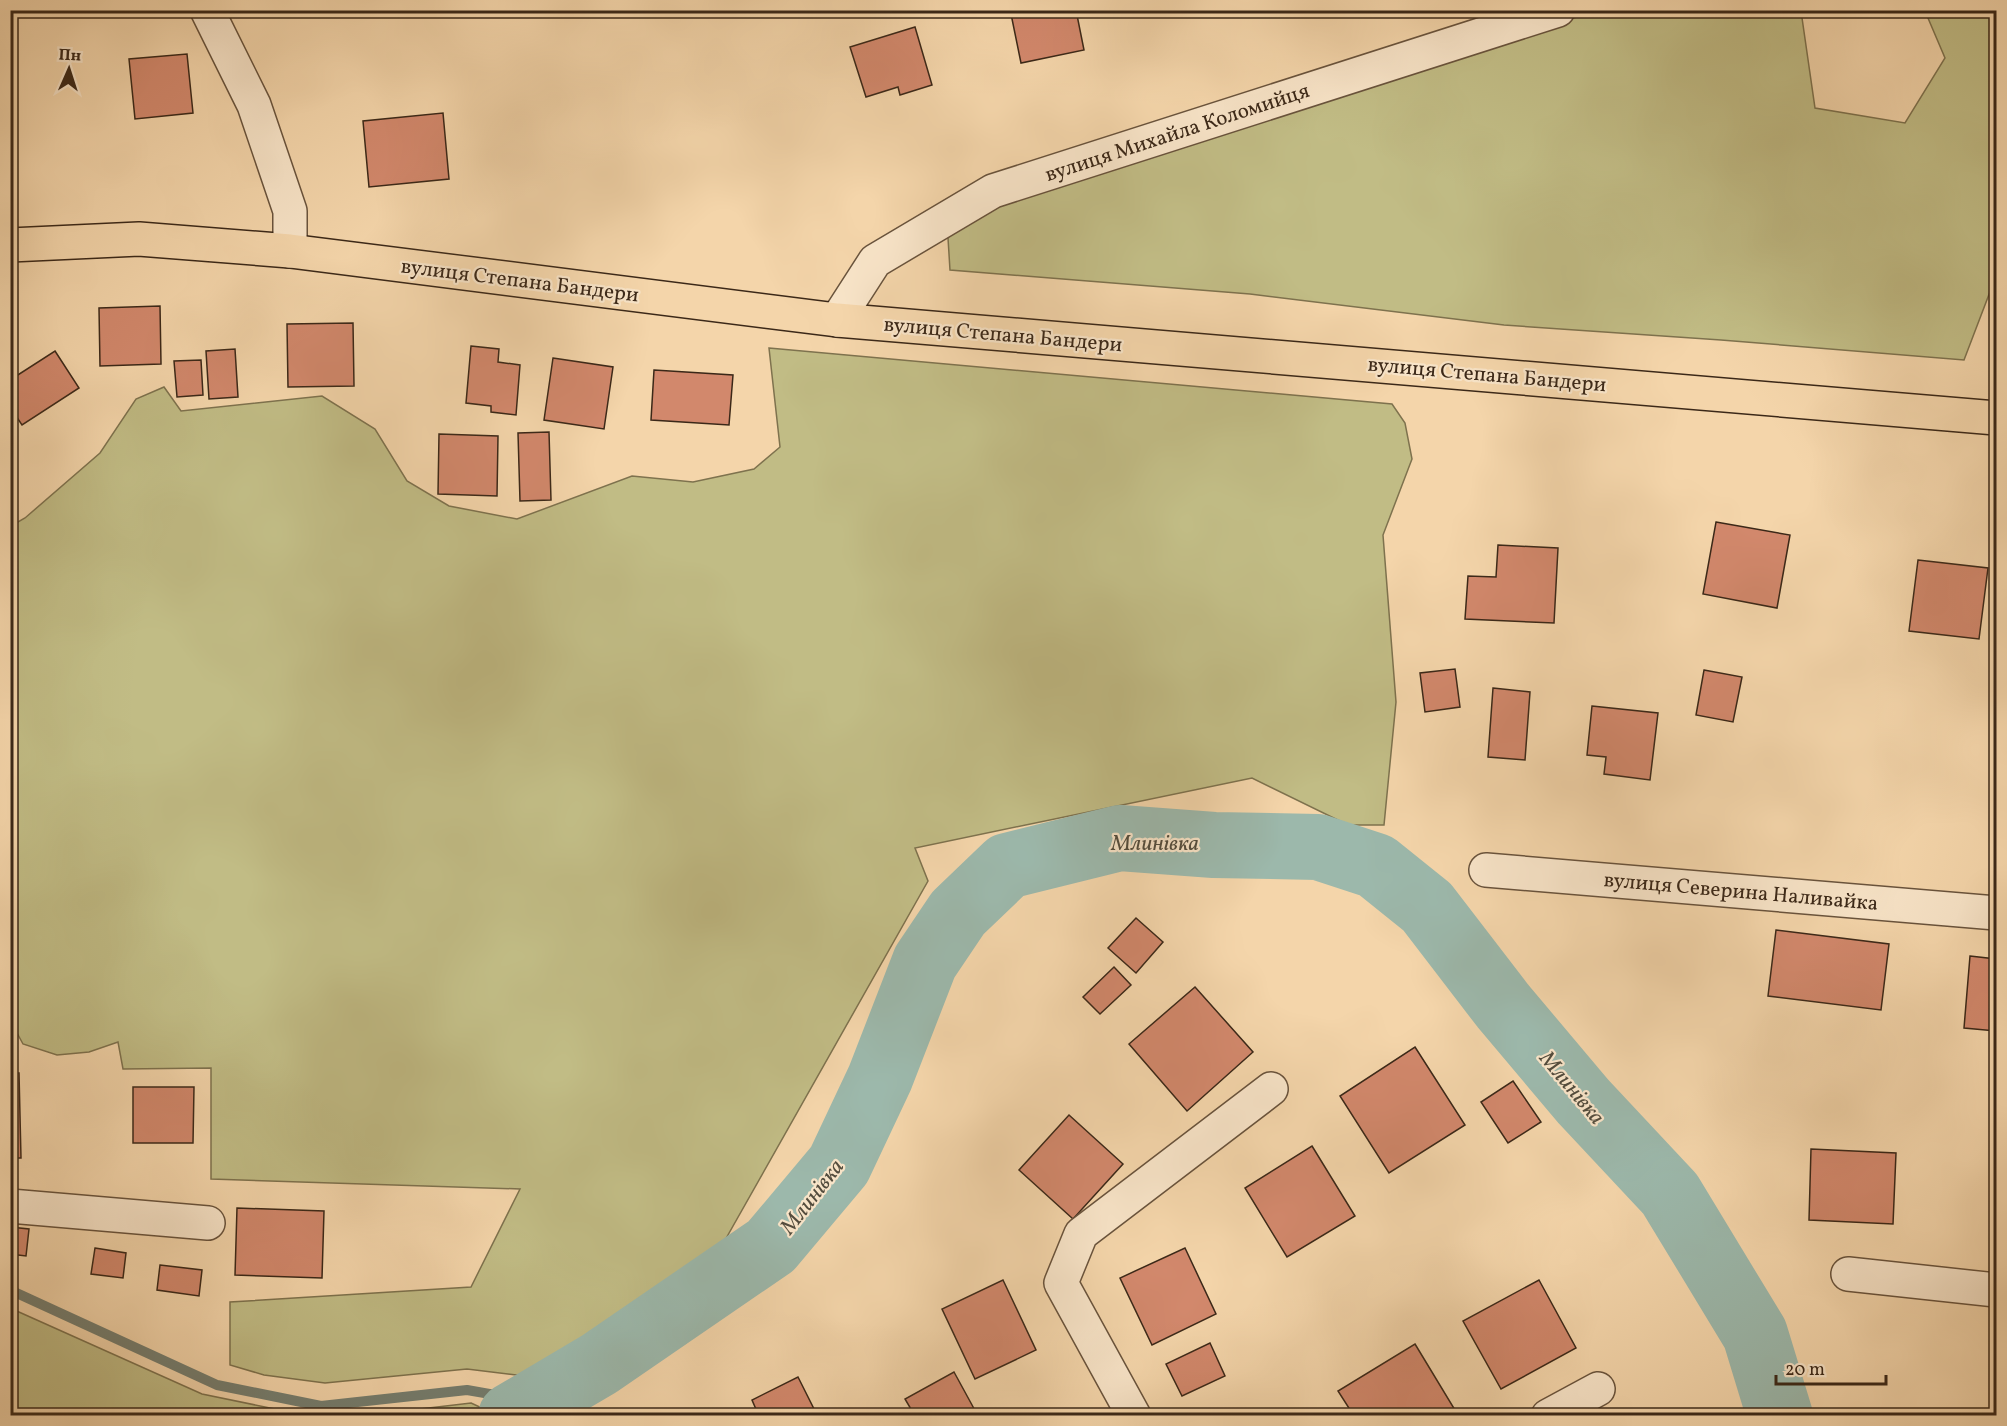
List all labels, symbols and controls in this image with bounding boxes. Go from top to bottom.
north arrow [39,39,99,99]
text: Пн [58,44,82,68]
street label: вулиця Михайла Коломийця [1042,77,1313,190]
street label: вулиця Степана Бандери [399,253,641,310]
street label: вулиця Степана Бандери [882,311,1124,360]
street label: вулиця Степана Бандери [1366,351,1608,400]
water label: Млинівка [1110,829,1199,860]
street label: вулиця Северина Наливайка [1602,866,1879,919]
water label: Млинівка [1530,1044,1611,1132]
water label: Млинівка [773,1153,852,1242]
scale bar [1776,1348,1886,1386]
text: 20 m [1785,1358,1825,1383]

